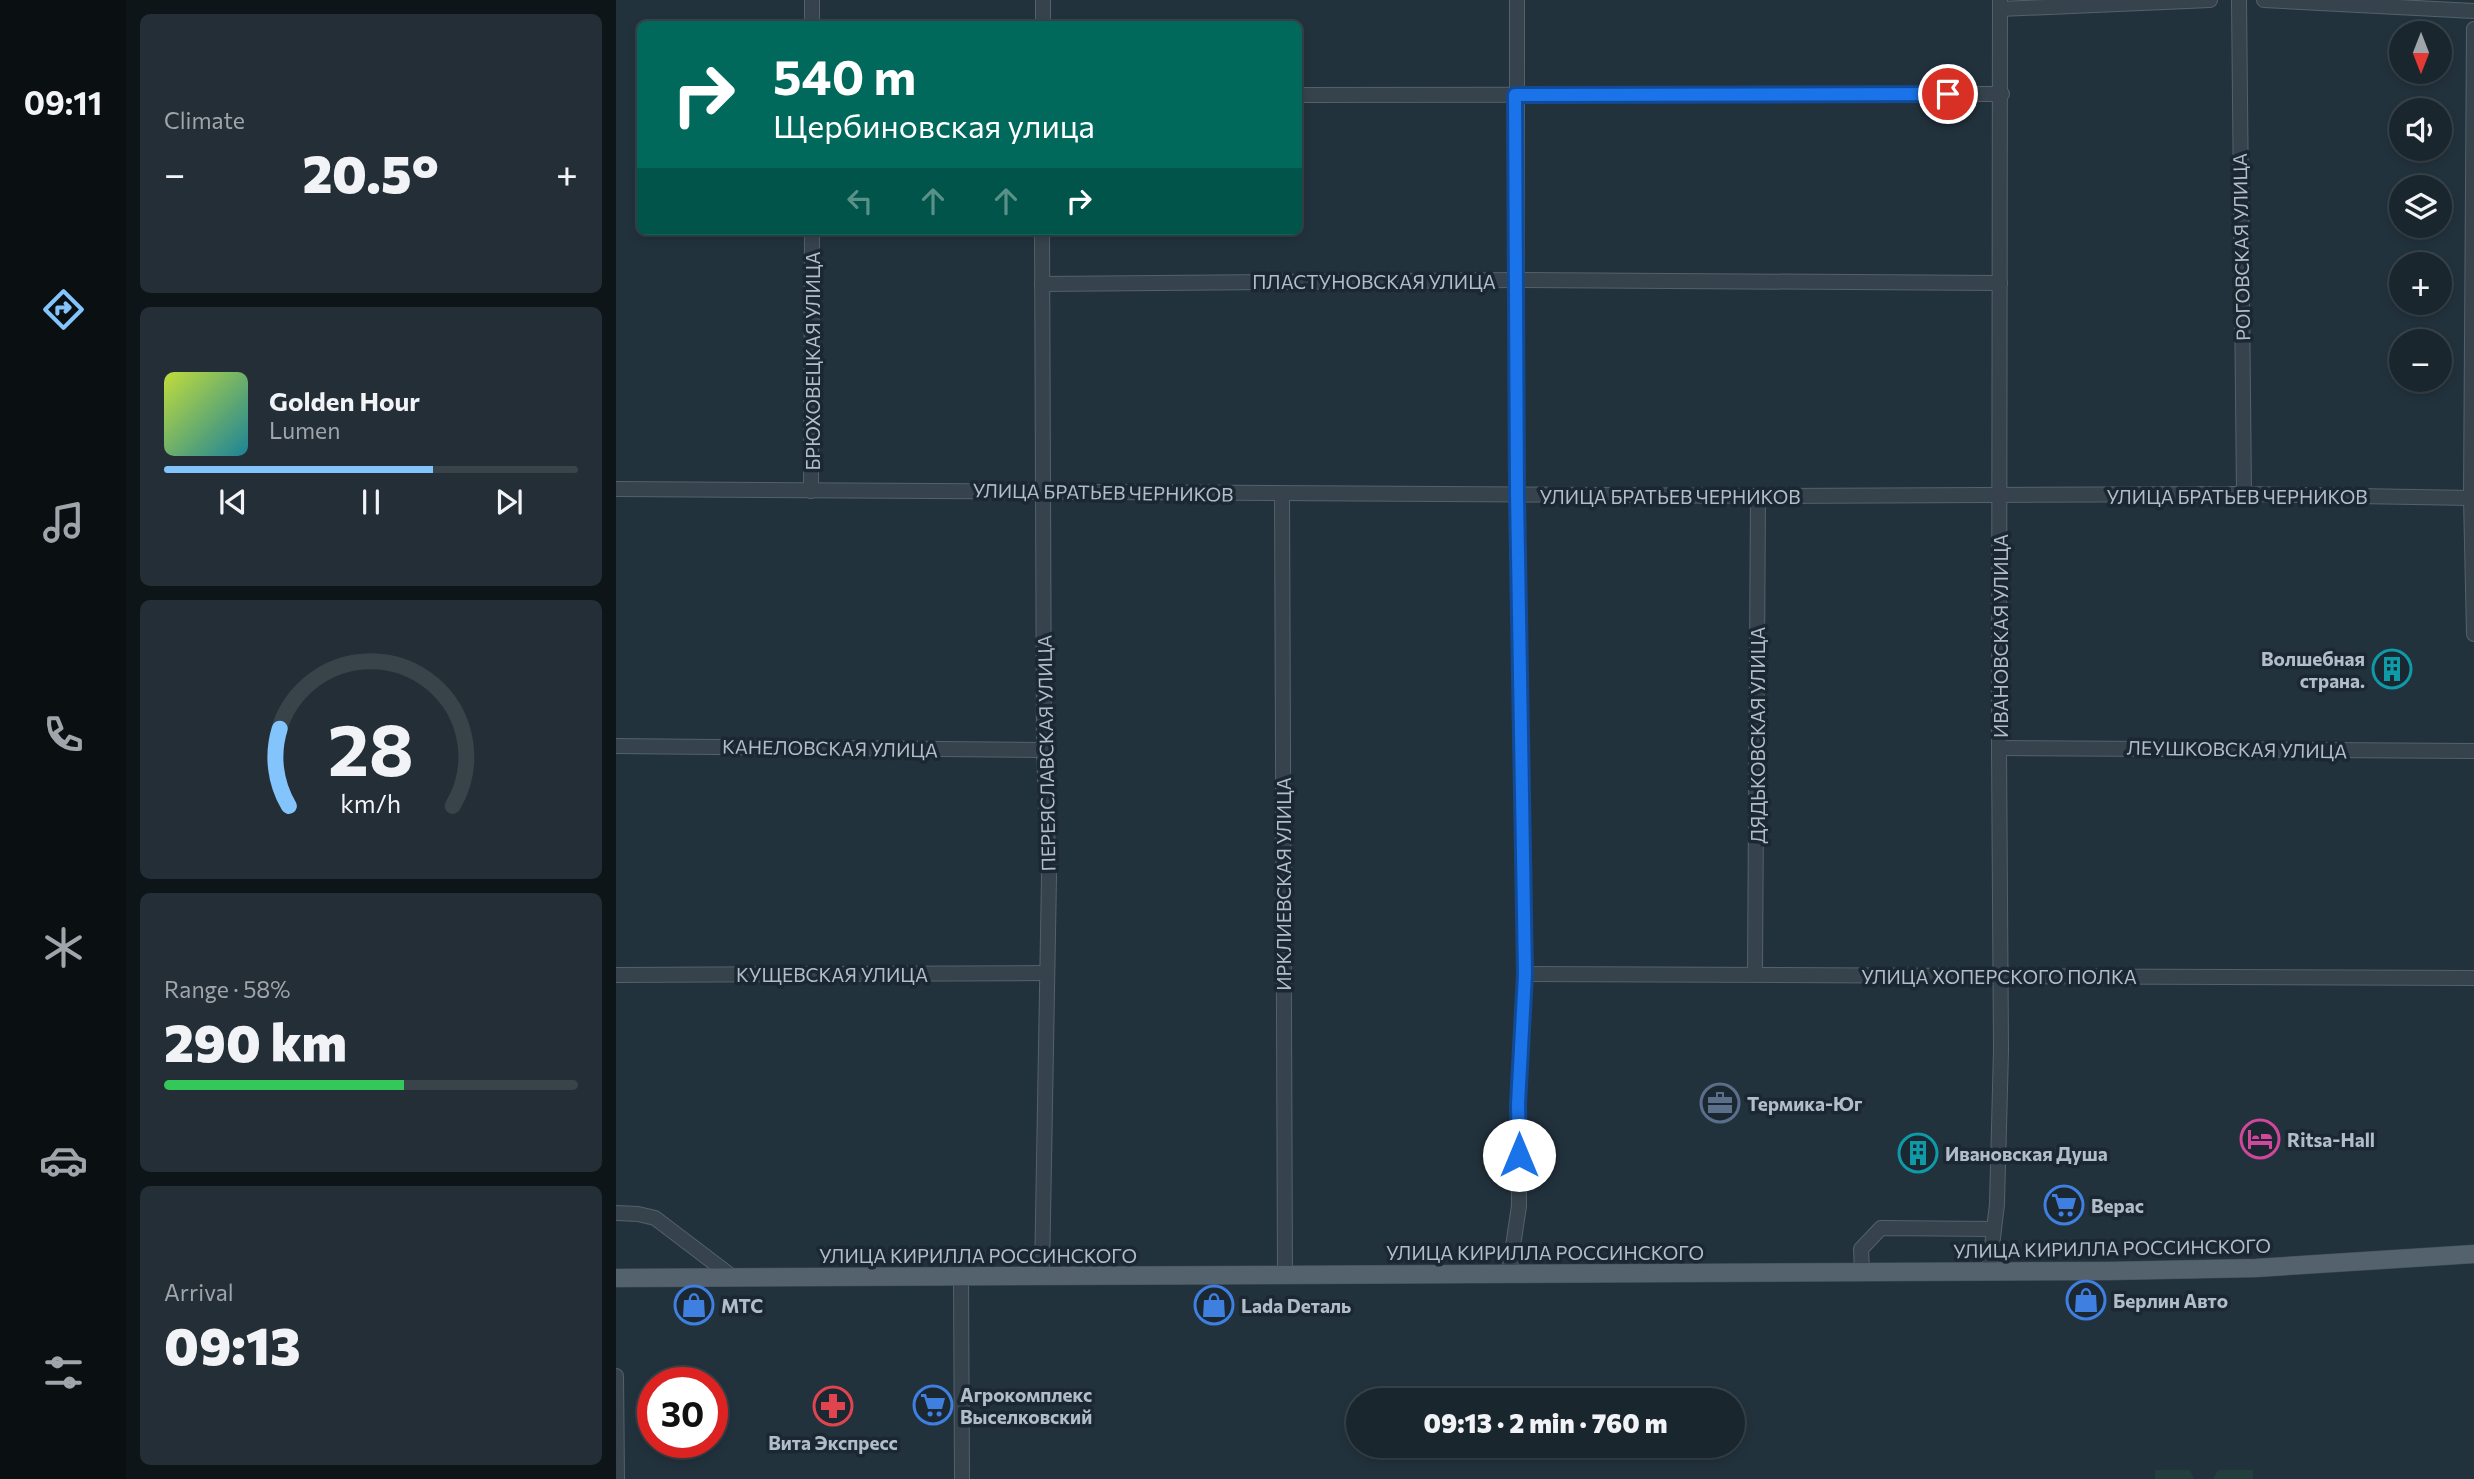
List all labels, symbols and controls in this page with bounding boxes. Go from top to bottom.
north arrow [2389,21,2452,84]
map controls [2389,21,2452,392]
text: 540 m [773,45,916,105]
icon: right [658,49,749,140]
pin [1918,64,1978,124]
icon: arrive [1929,75,1967,113]
text: 09:11 [24,82,102,122]
button: sound [2389,98,2452,161]
text: Щербиновская улица [773,105,1095,145]
text: Climate [164,106,245,134]
text: 20.5° [302,140,439,204]
text: − [164,149,186,196]
text: + [556,149,578,196]
street label: РОГОВСКАЯ УЛИЦА [2228,153,2254,341]
button: layers [2389,175,2452,238]
icon: left [841,182,879,220]
icon: ahead [914,182,952,220]
icon: ahead [987,182,1025,220]
icon: right [1060,182,1098,220]
street label: БРЮХОВЕЦКАЯ УЛИЦА [801,251,824,471]
button: + [2389,252,2452,315]
street label: ПЛАСТУНОВСКАЯ УЛИЦА [1252,270,1496,293]
icon: directions [39,285,88,334]
button: − [2389,329,2452,392]
text: Golden Hour [269,385,420,416]
text: Lumen [269,416,340,444]
street label: УЛИЦА БРАТЬЕВ ЧЕРНИКОВ [972,478,1234,506]
icon: previous [214,483,252,521]
icon: pause [352,483,390,521]
icon: next [490,483,528,521]
street label: УЛИЦА БРАТЬЕВ ЧЕРНИКОВ [1539,485,1801,508]
street label: УЛИЦА БРАТЬЕВ ЧЕРНИКОВ [2106,485,2368,508]
icon: music [39,498,88,547]
street label: ИВАНОВСКАЯ УЛИЦА [1989,534,2012,738]
street label: ДЯДЬКОВСКАЯ УЛИЦА [1746,627,1769,843]
street label: ПЕРЕЯСЛАВСКАЯ УЛИЦА [1032,635,1060,871]
place label: Волшебная страна. [2261,647,2365,692]
building icon: Волшебная страна. [2371,648,2413,690]
text: 28 [328,702,414,791]
icon: phone [39,710,88,759]
street label: КАНЕЛОВСКАЯ УЛИЦА [722,735,938,761]
street label: ЛЕУШКОВСКАЯ УЛИЦА [2126,736,2348,762]
street label: ИРКЛИЕВСКАЯ УЛИЦА [1272,777,1295,991]
text: km/h [341,787,401,817]
icon: climate [39,923,88,972]
street label: КУЩЕВСКАЯ УЛИЦА [736,963,928,986]
street label: УЛИЦА ХОПЕРСКОГО ПОЛКА [1861,965,2137,988]
text: Range · 58% [164,975,291,1003]
text: 290 km [164,1009,347,1073]
office icon: Термика-Юг [1699,1082,1741,1124]
place label: Термика-Юг [1747,1092,1863,1115]
position arrow [1482,1118,1556,1192]
hotel icon: Ritsa-Hall [2239,1118,2281,1160]
place label: Ritsa-Hall [2287,1128,2375,1151]
building icon: Ивановская Душа [1897,1132,1939,1174]
icon: car [39,1136,88,1185]
place label: Ивановская Душа [1945,1142,2108,1165]
supermarket icon: Верас [2043,1184,2085,1226]
place label: Верас [2091,1194,2144,1217]
street label: УЛИЦА КИРИЛЛА РОССИНСКОГО [1953,1234,2271,1262]
street label: УЛИЦА КИРИЛЛА РОССИНСКОГО [1386,1241,1704,1264]
street label: УЛИЦА КИРИЛЛА РОССИНСКОГО [819,1244,1137,1267]
text: Arrival [164,1278,234,1306]
shop icon: Берлин Авто [2065,1279,2107,1321]
shop icon: МТС [673,1284,715,1326]
shop icon: Lada Dеталь [1193,1284,1235,1326]
place label: Берлин Авто [2113,1289,2228,1312]
place label: МТС [721,1294,763,1317]
place label: Lada Dеталь [1241,1294,1351,1317]
text: 09:13 [164,1312,301,1376]
icon: filters [39,1348,88,1397]
speed limit sign: 30 [637,1367,728,1458]
place label: Агрокомплекс Выселковский [960,1383,1092,1428]
supermarket icon: Агрокомплекс Выселковский [912,1384,954,1426]
pharmacy icon: Вита Экспресс [812,1385,854,1427]
text: 09:13 · 2 min · 760 m [1424,1407,1667,1438]
place label: Вита Экспресс [768,1431,898,1454]

